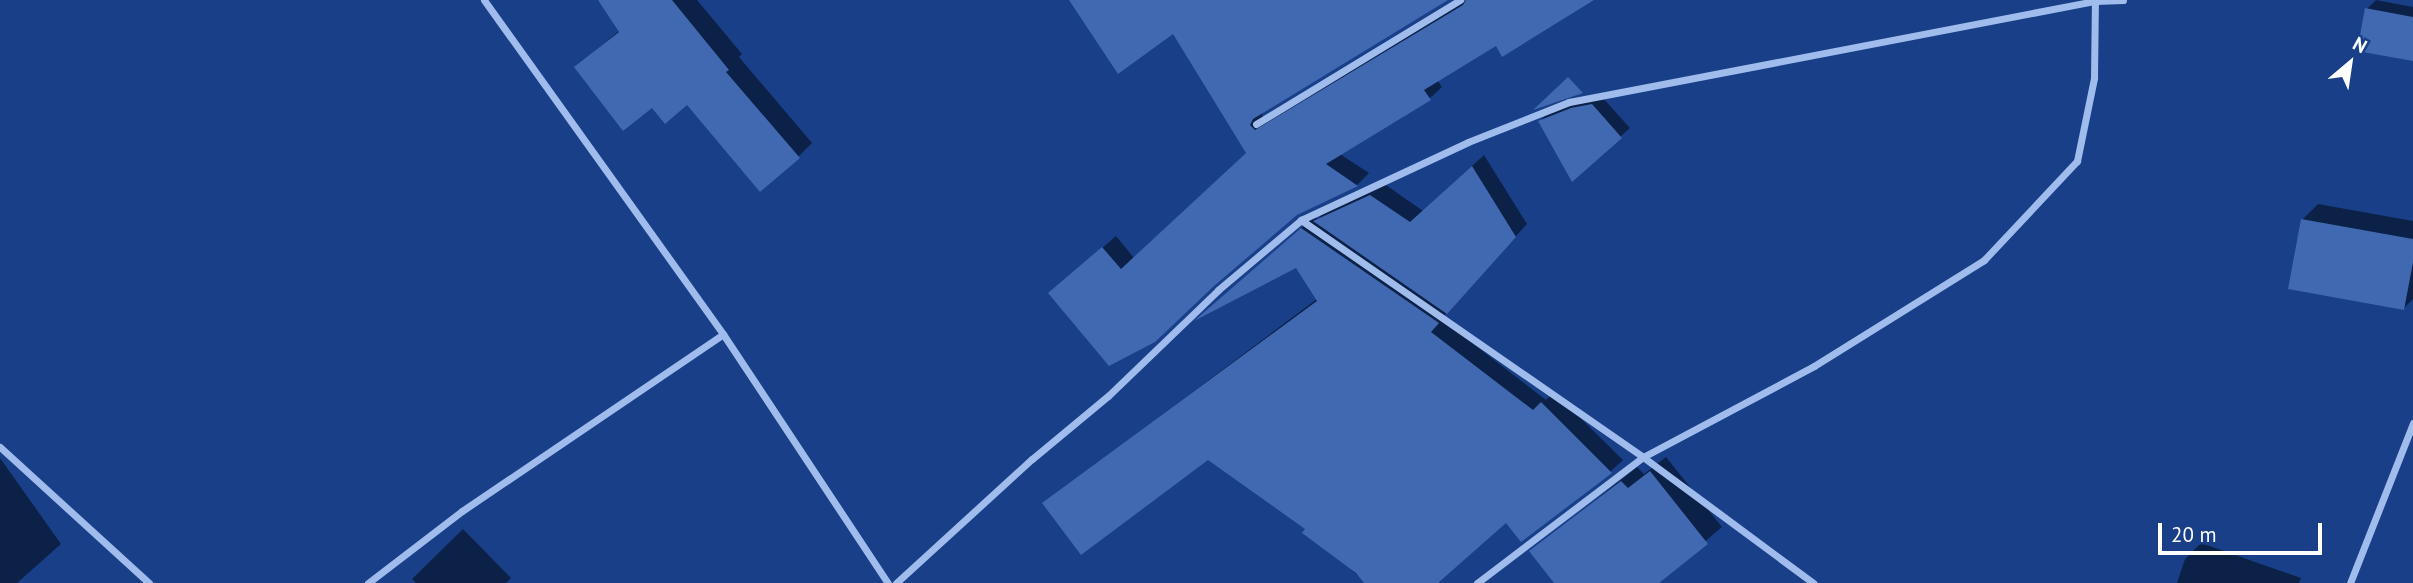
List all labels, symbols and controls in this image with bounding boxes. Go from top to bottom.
north arrow [2315,28,2385,98]
text: N [2349,31,2371,58]
scale bar [2161,510,2326,554]
text: 20 m [2171,521,2217,548]

